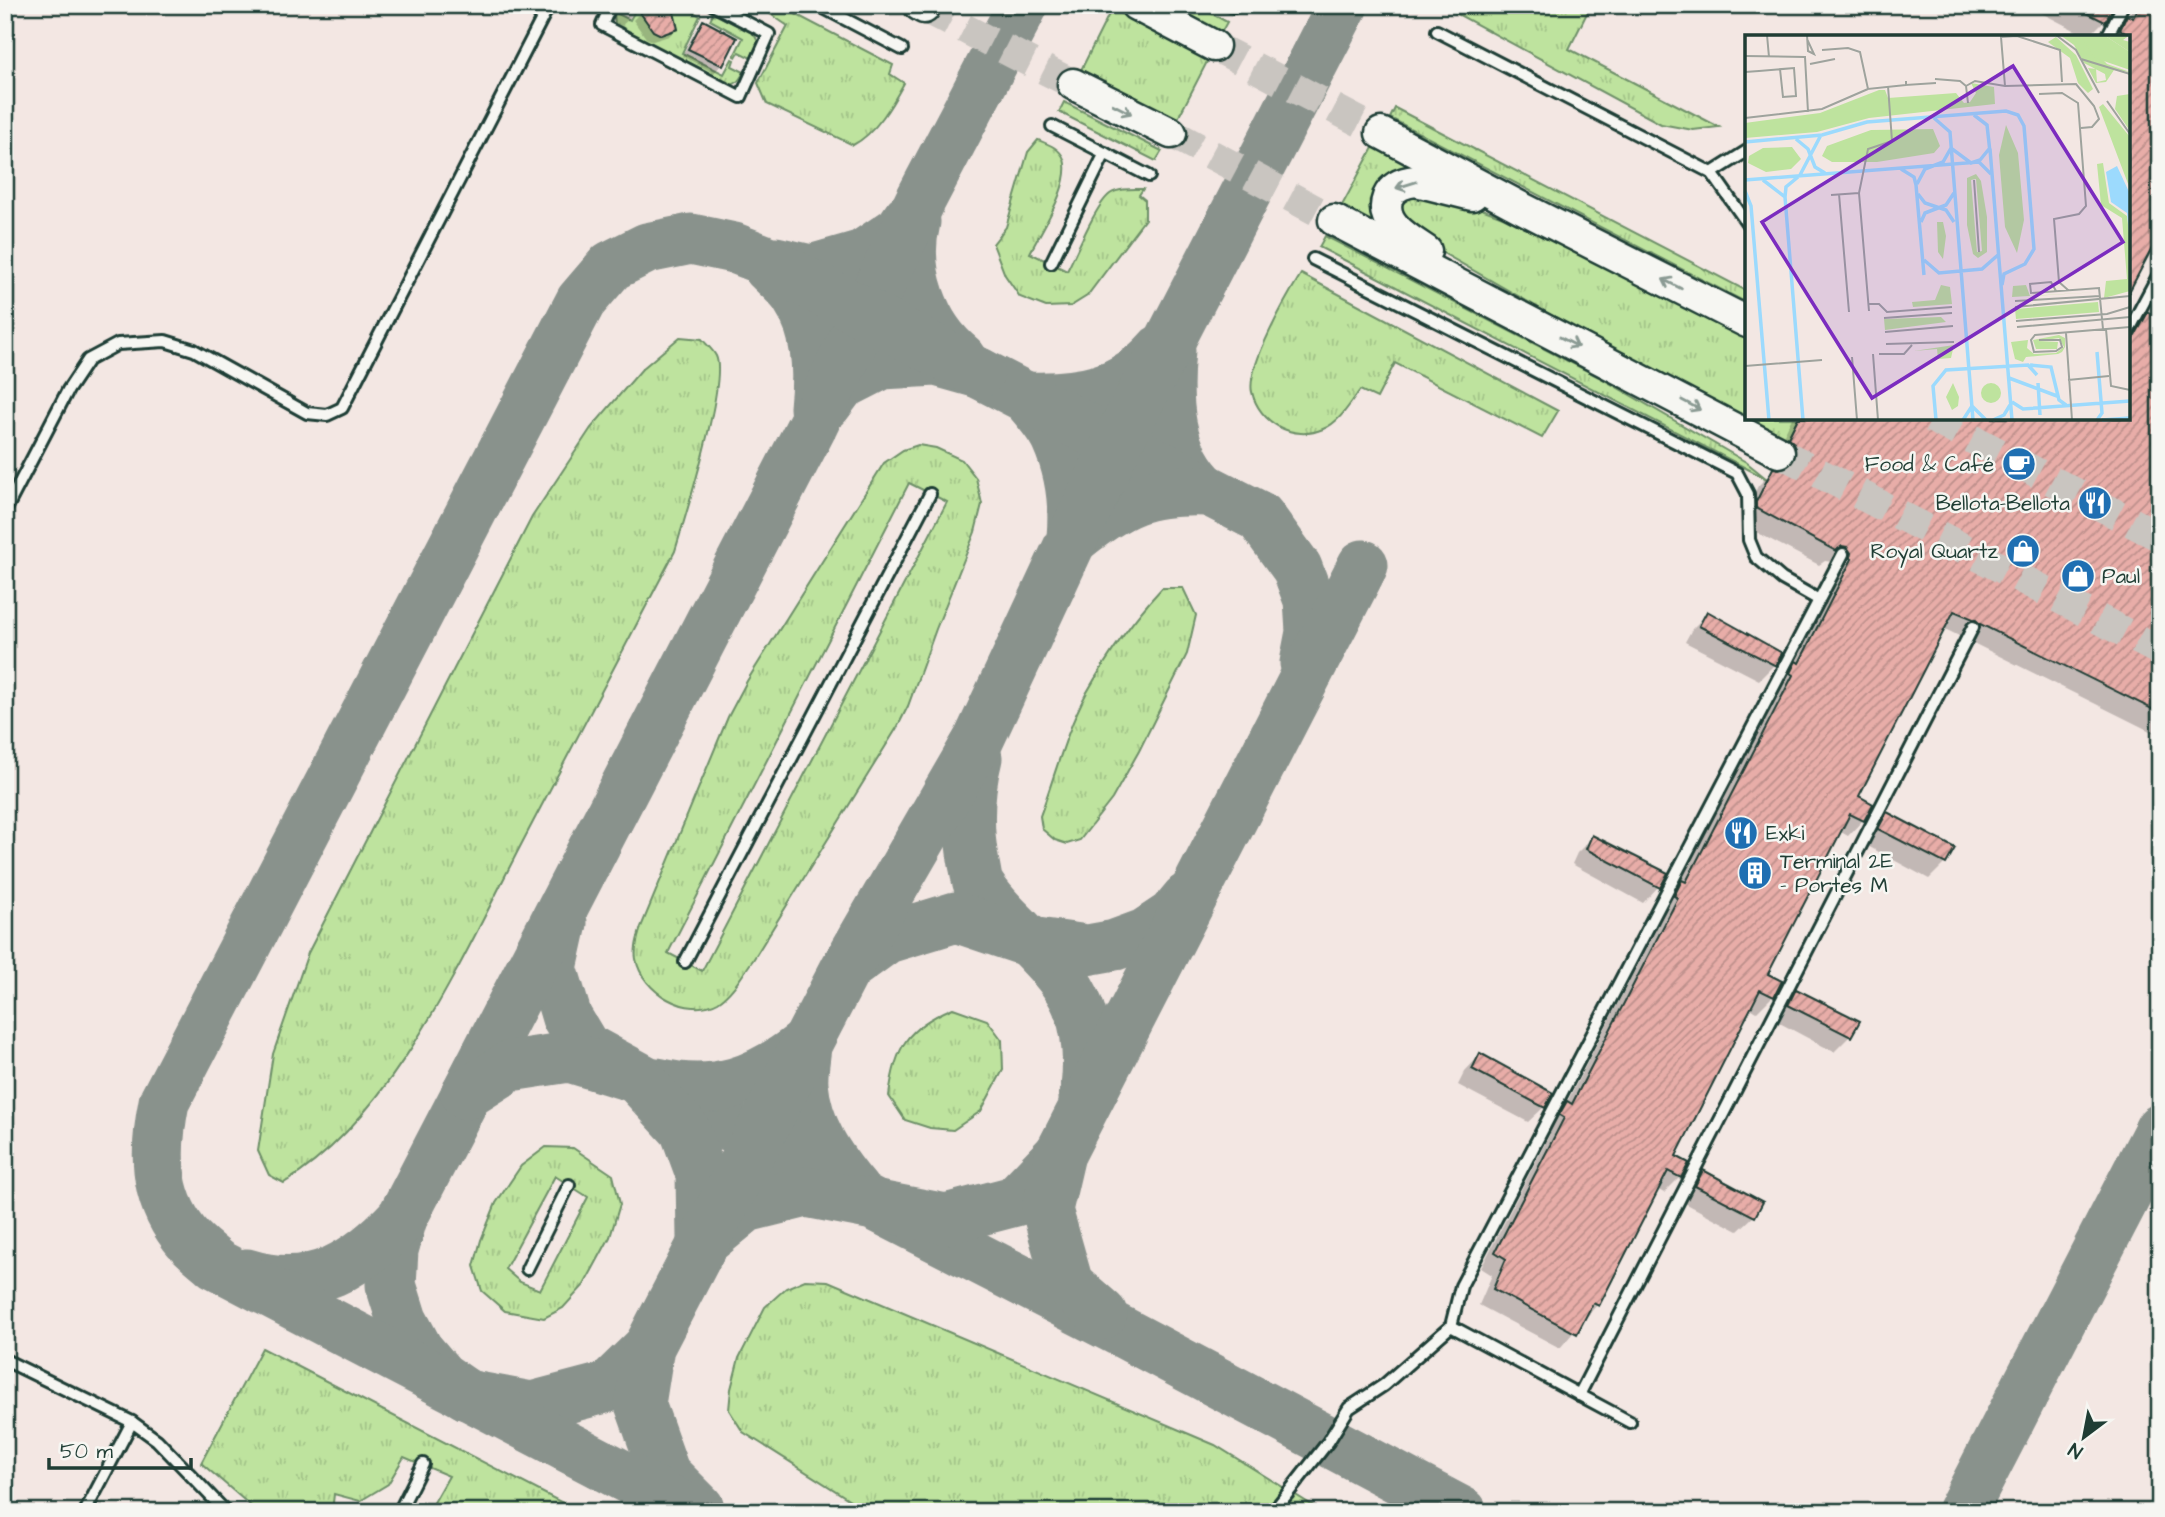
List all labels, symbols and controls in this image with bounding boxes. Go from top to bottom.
inset map [1745,35,2130,420]
one-way arrow [1111,102,1132,116]
one-way arrow [1396,179,1418,192]
one-way arrow [1662,276,1683,290]
one-way arrow [1558,335,1579,349]
one-way arrow [1680,399,1701,413]
cafe icon: Food & Café [2000,445,2038,483]
place label: Food & Café [1865,450,1994,479]
restaurant icon: Bellota-Bellota [2076,484,2114,522]
place label: Bellota-Bellota [1936,489,2070,518]
shop icon: Royal Quartz [2004,532,2042,570]
place label: Royal Quartz [1871,537,1999,568]
shop icon: Paul [2059,557,2097,595]
place label: Paul [2102,562,2140,591]
restaurant icon: Exki [1722,814,1760,852]
place label: Exki [1766,819,1804,848]
place label: Terminal 2E - Portes M [1780,847,1893,900]
building icon: Terminal 2E - Portes M [1736,854,1774,892]
north arrow [2050,1402,2120,1472]
scale bar [49,1426,191,1470]
text: N [2064,1435,2088,1465]
text: 50 m [60,1437,114,1466]

